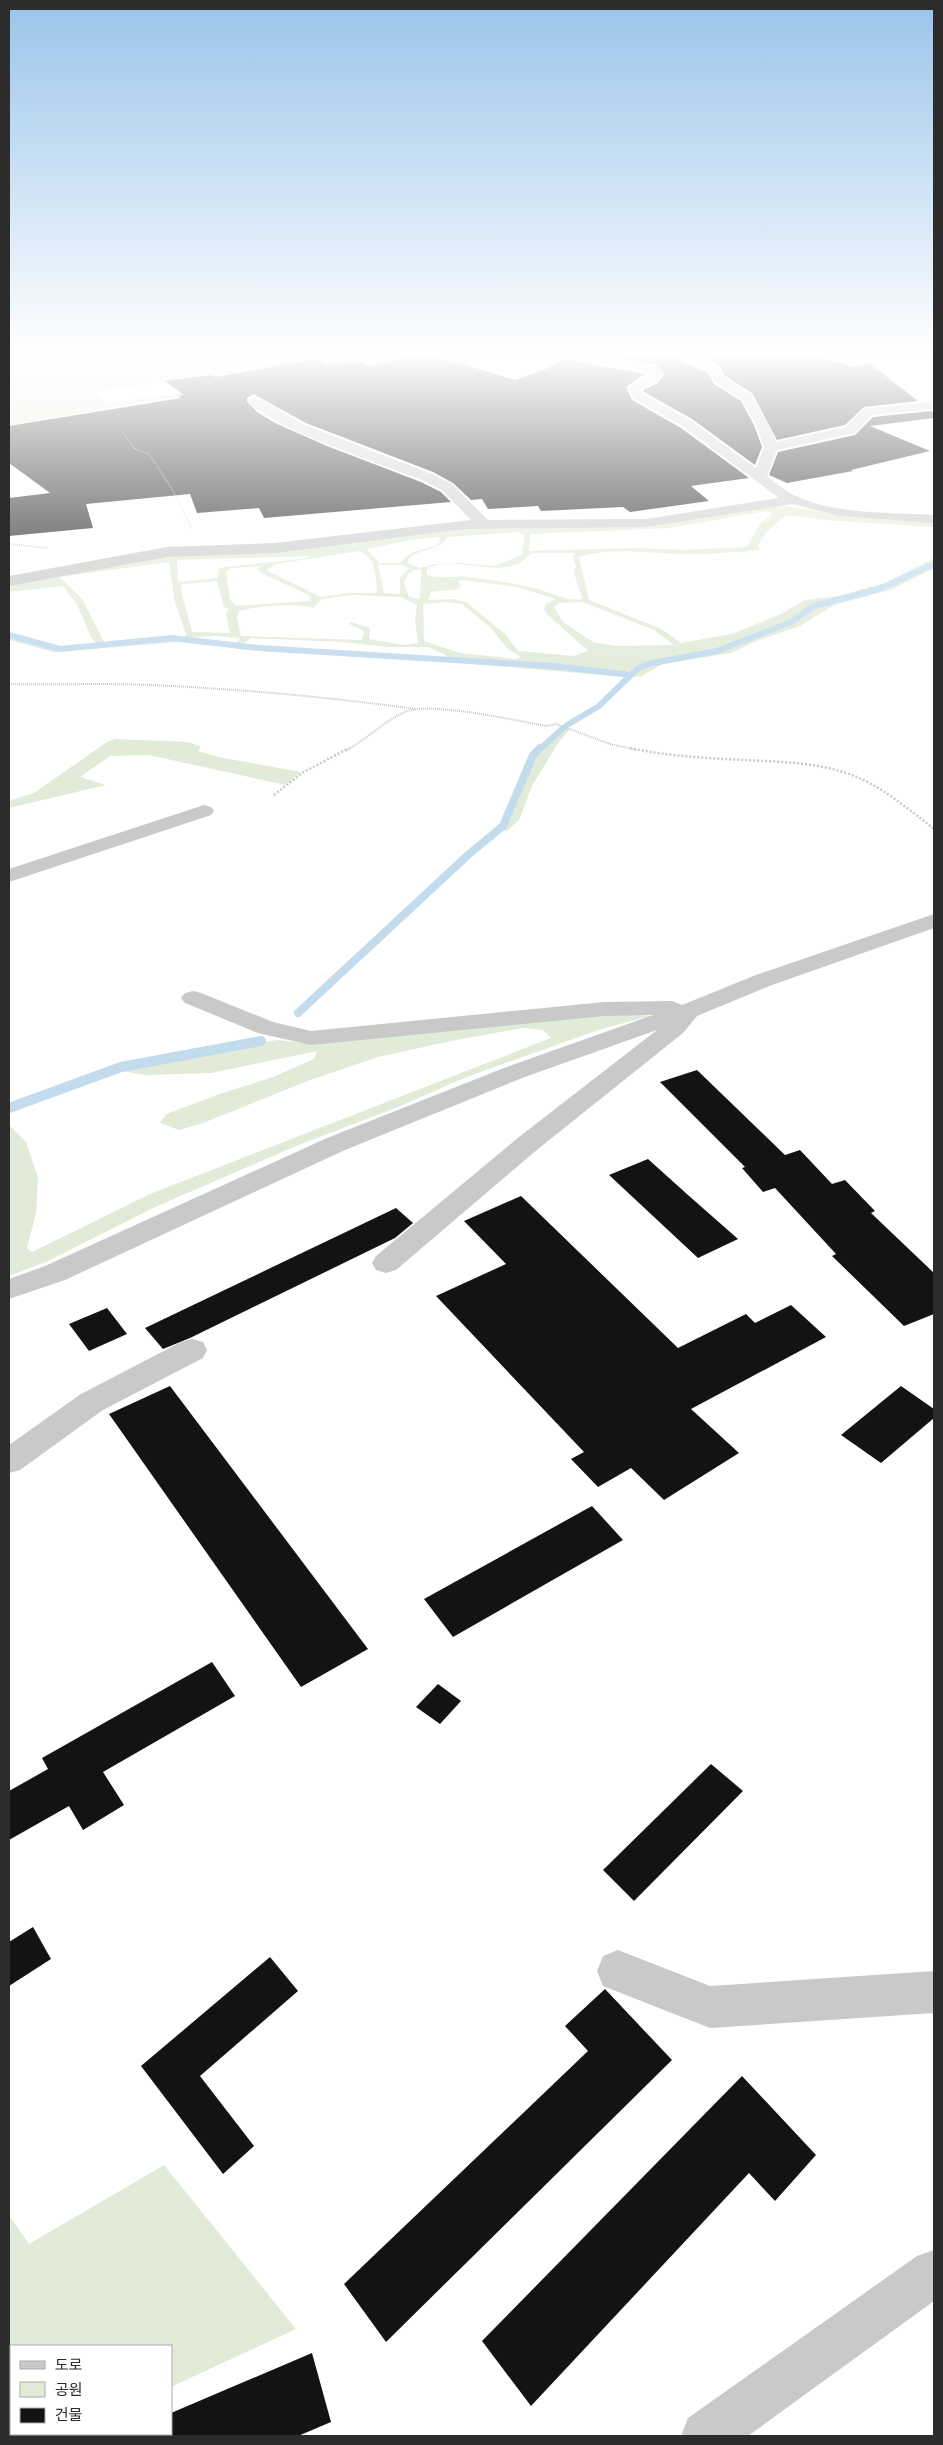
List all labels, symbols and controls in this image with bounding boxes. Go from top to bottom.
legend [10,2345,172,2435]
text: 도로 [55,2355,83,2373]
text: 공원 [55,2380,83,2398]
text: 건물 [55,2405,83,2423]

